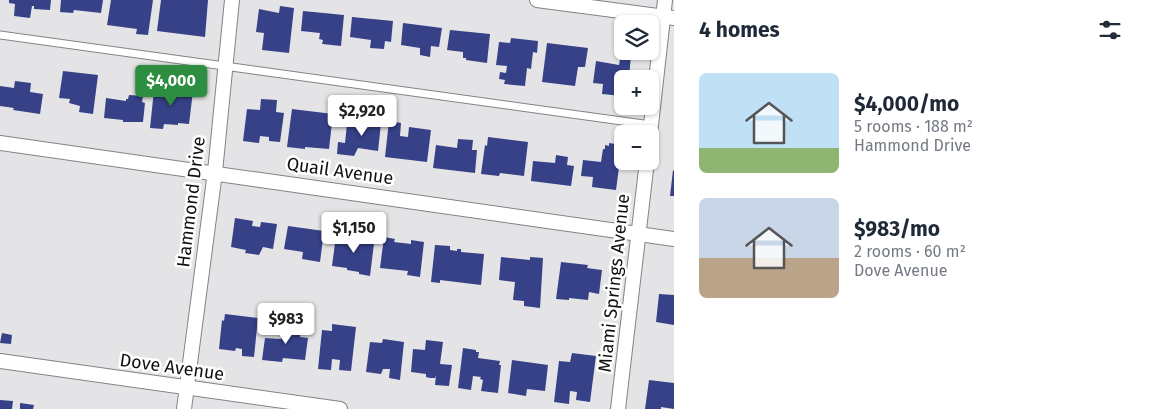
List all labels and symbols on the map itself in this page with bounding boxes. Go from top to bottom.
pin: $4,000 [130,64,212,107]
pin: $2,920 [321,94,403,137]
street label: Hammond Drive [172,135,210,269]
street label: Quail Avenue [285,153,395,189]
street label: Miami Springs Avenue [594,193,634,373]
pin: $1,150 [313,212,395,254]
pin: $983 [256,302,316,345]
street label: Dove Avenue [118,349,226,385]

